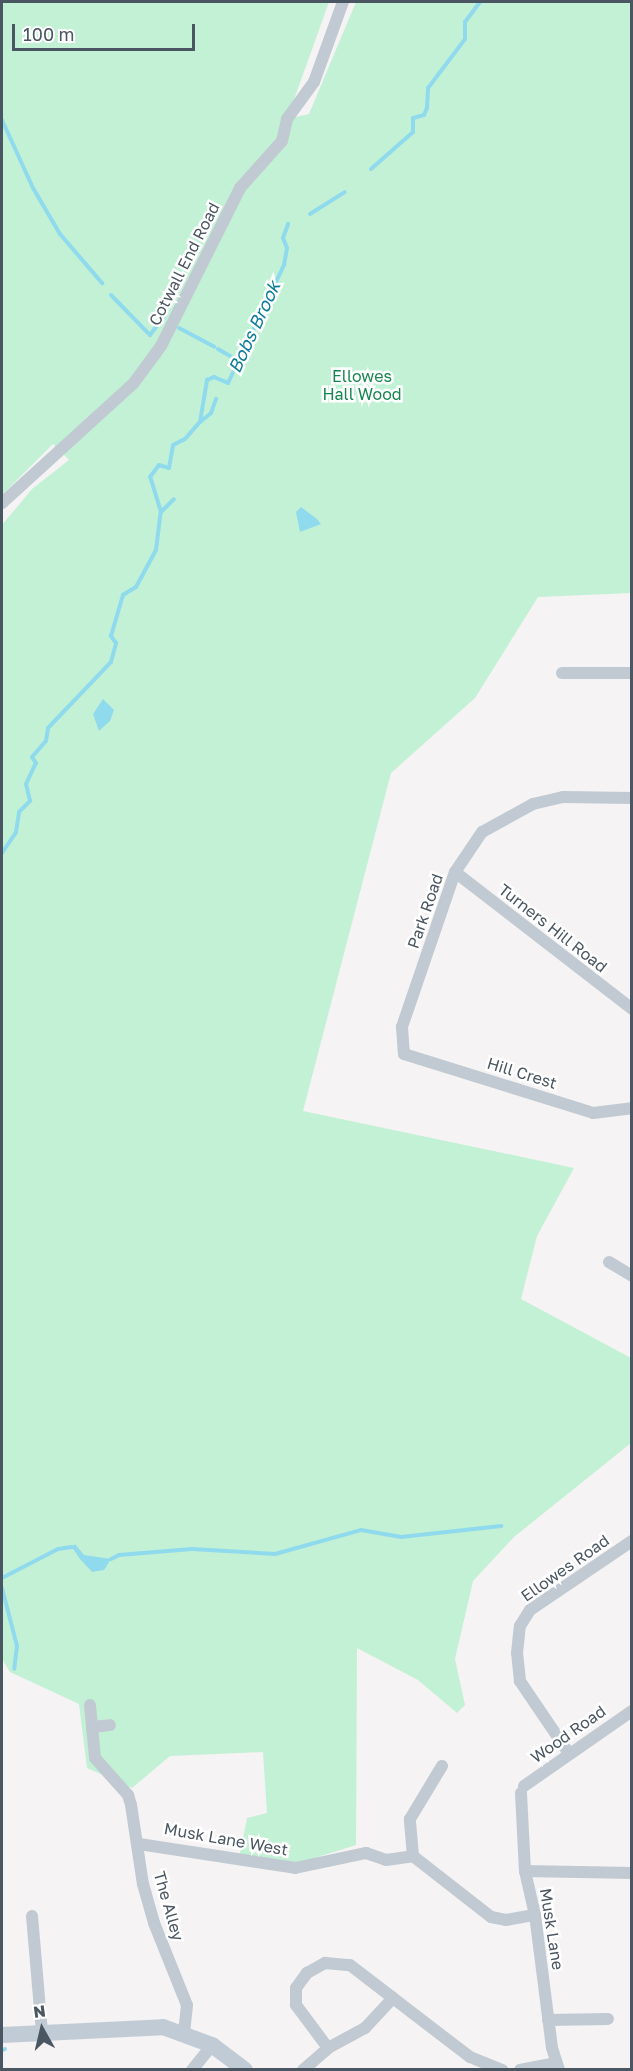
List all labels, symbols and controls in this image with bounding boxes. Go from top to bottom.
scale bar [15,12,198,50]
text: 100 m [23,23,74,45]
street label: Cotwall End Road [145,199,223,329]
water label: Bobs Brook [223,278,285,376]
park label: Ellowes Hall Wood [322,366,402,404]
street label: Park Road [403,871,447,951]
street label: Turners Hill Road [495,880,611,976]
street label: Hill Crest [485,1053,559,1093]
street label: Ellowes Road [517,1531,613,1605]
street label: Wood Road [527,1701,609,1767]
street label: Musk Lane West [163,1819,289,1859]
street label: The Alley [150,1869,188,1943]
street label: Musk Lane [536,1887,568,1971]
north arrow [12,1999,72,2059]
text: N [32,2000,47,2022]

